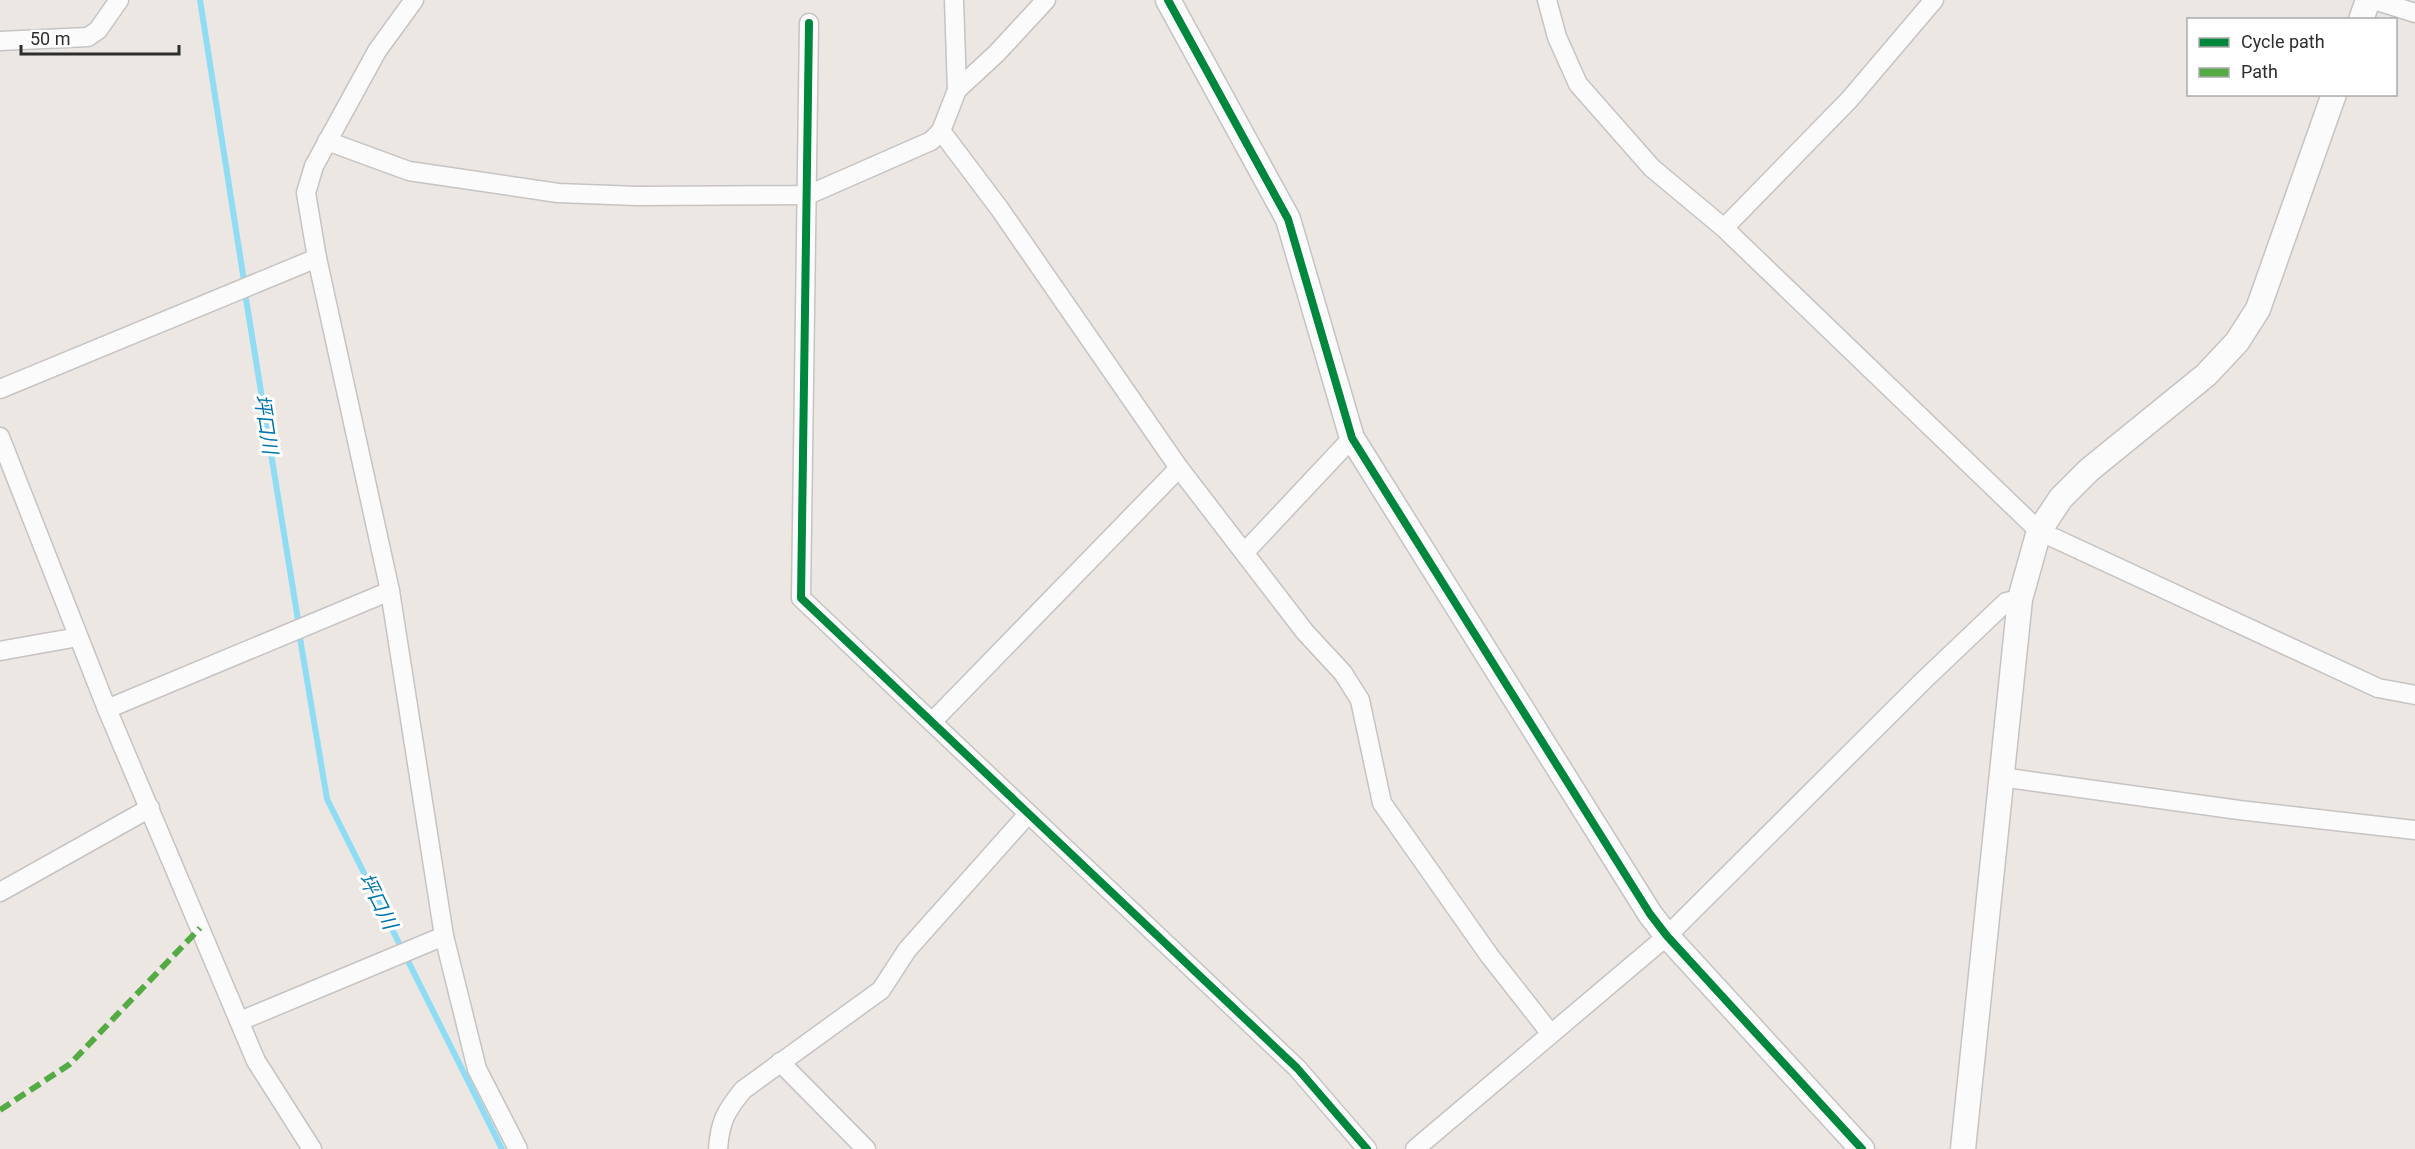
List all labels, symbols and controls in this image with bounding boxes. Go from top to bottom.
scale bar [21,18,178,56]
legend [2187,18,2397,96]
text: 50 m [30,28,70,49]
text: Cycle path [2241,31,2325,52]
text: Path [2241,61,2278,82]
water label: 坪口川 [249,392,283,457]
water label: 坪口川 [354,869,403,935]

